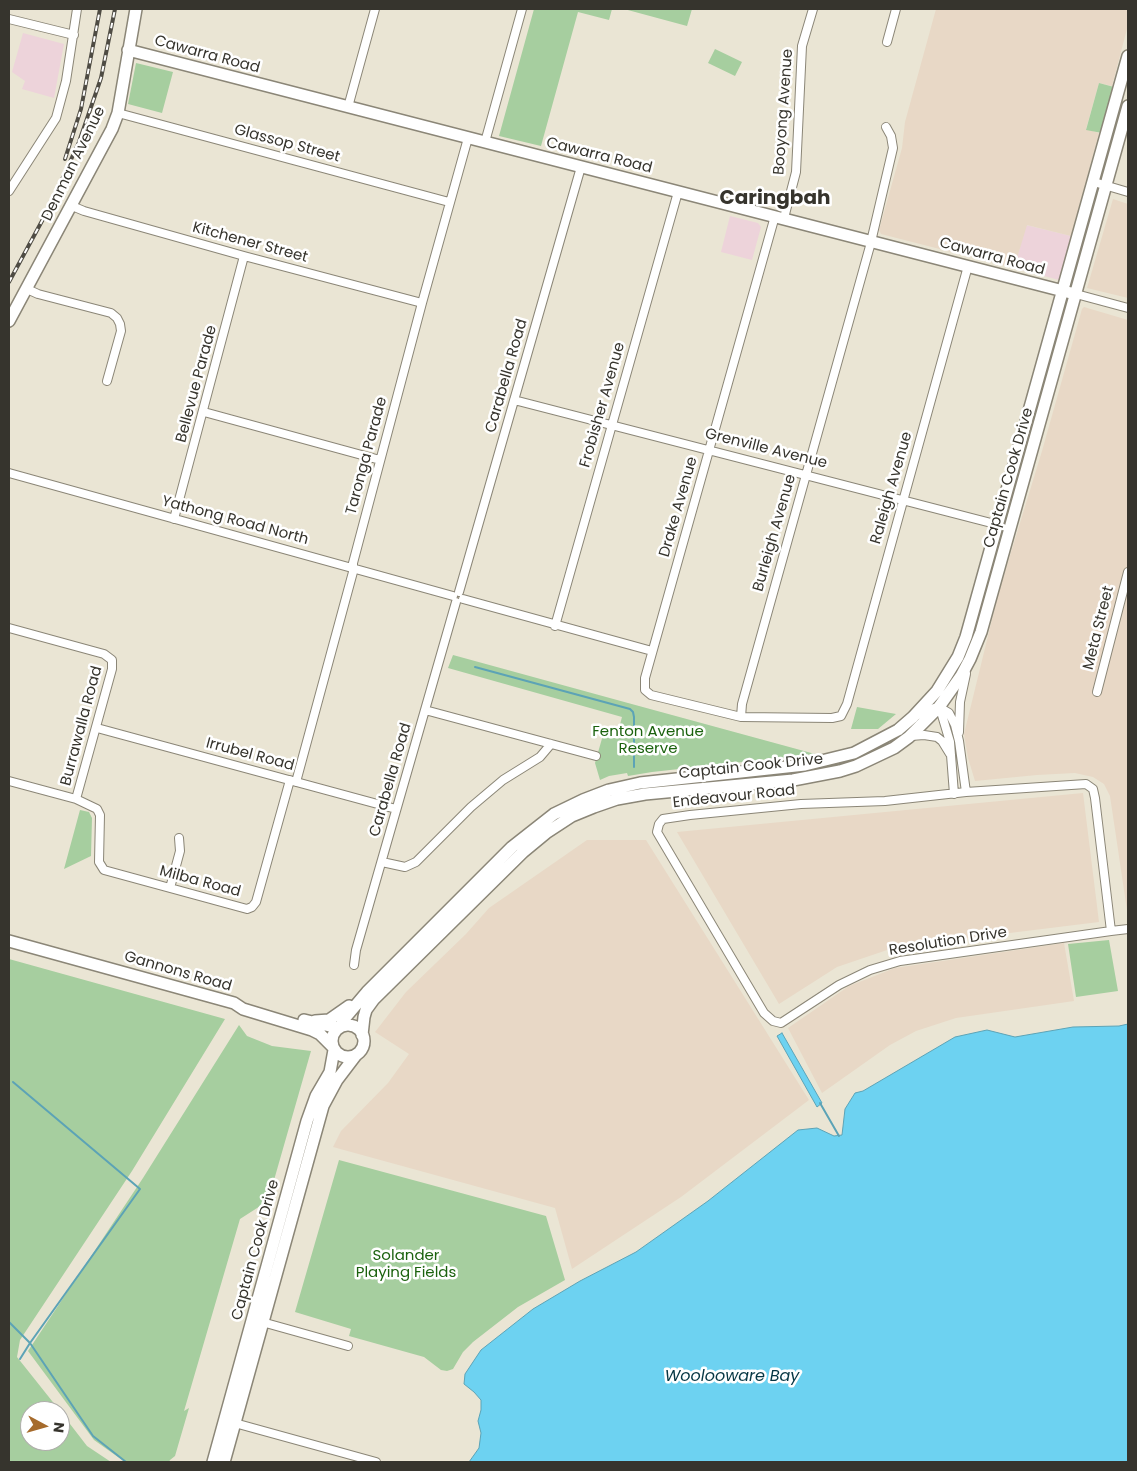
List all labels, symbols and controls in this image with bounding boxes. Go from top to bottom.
street label: Cawarra Road [152,32,262,78]
street label: Booyong Avenue [771,48,797,176]
street label: Denman Avenue [39,104,109,224]
street label: Glassop Street [232,121,342,167]
street label: Cawarra Road [544,134,654,178]
district label: Caringbah [720,187,830,211]
street label: Kitchener Street [190,219,310,267]
street label: Cawarra Road [937,234,1047,280]
street label: Carabella Road [482,317,532,435]
street label: Bellevue Parade [173,323,221,445]
street label: Frobisher Avenue [577,340,629,470]
street label: Taronga Parade [343,395,391,517]
street label: Captain Cook Drive [980,406,1038,550]
street label: Grenville Avenue [703,425,829,473]
street label: Raleigh Avenue [867,430,917,546]
street label: Drake Avenue [656,455,702,559]
street label: Burleigh Avenue [750,472,800,594]
street label: Yathong Road North [160,493,310,549]
street label: Meta Street [1080,584,1118,672]
street label: Burrawalla Road [57,664,107,788]
street label: Carabella Road [366,721,416,839]
park label: Fenton Avenue Reserve [592,723,704,758]
street label: Irrubel Road [204,735,296,775]
street label: Captain Cook Drive [678,750,824,784]
street label: Endeavour Road [672,782,796,812]
street label: Milba Road [157,862,243,902]
street label: Resolution Drive [888,924,1008,960]
street label: Gannons Road [122,948,234,996]
street label: Captain Cook Drive [229,1178,283,1322]
park label: Solander Playing Fields [356,1247,456,1282]
water label: Woolooware Bay [665,1367,799,1387]
north arrow [20,1401,70,1451]
text: N [48,1421,69,1434]

